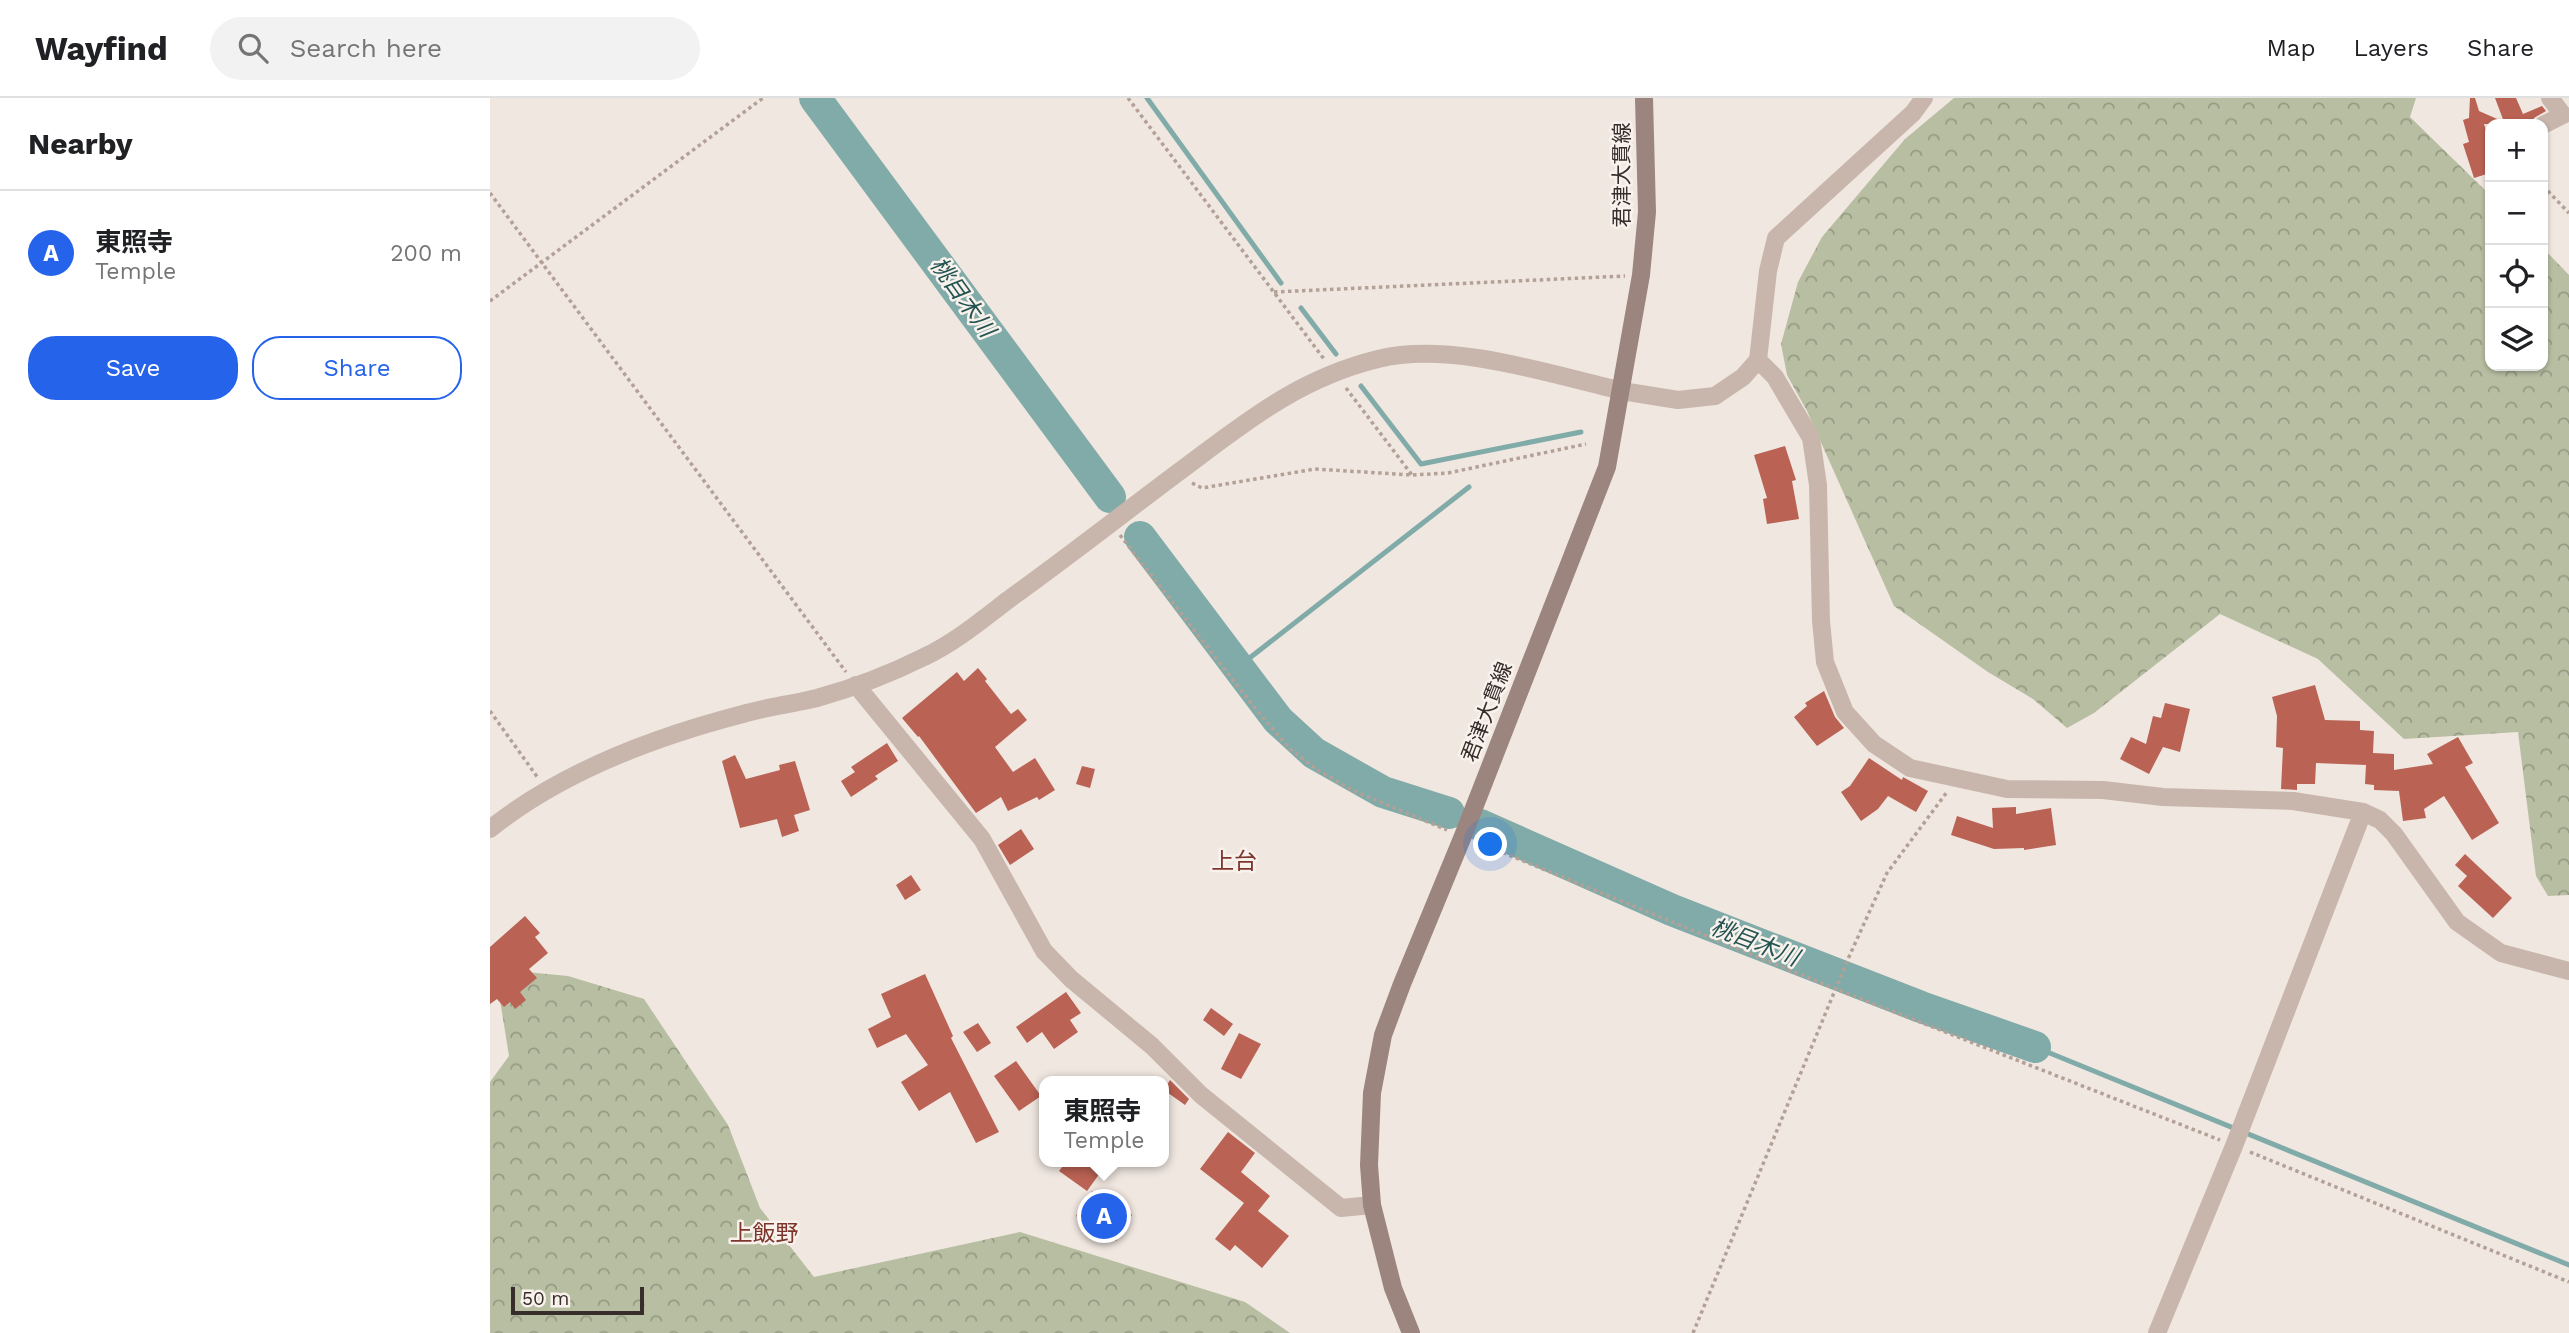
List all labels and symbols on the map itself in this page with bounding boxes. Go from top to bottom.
street label: 君津大貫線 [1609,123,1634,228]
water label: 桃目木川 [925,252,1002,345]
street label: 君津大貫線 [1456,658,1517,765]
your location [1473,827,1507,861]
district label: 上台 [1211,848,1257,875]
water label: 桃目木川 [1707,913,1805,973]
pin: A [1081,1190,1127,1242]
district label: 上飯野 [730,1220,799,1247]
scale bar [511,1284,644,1316]

